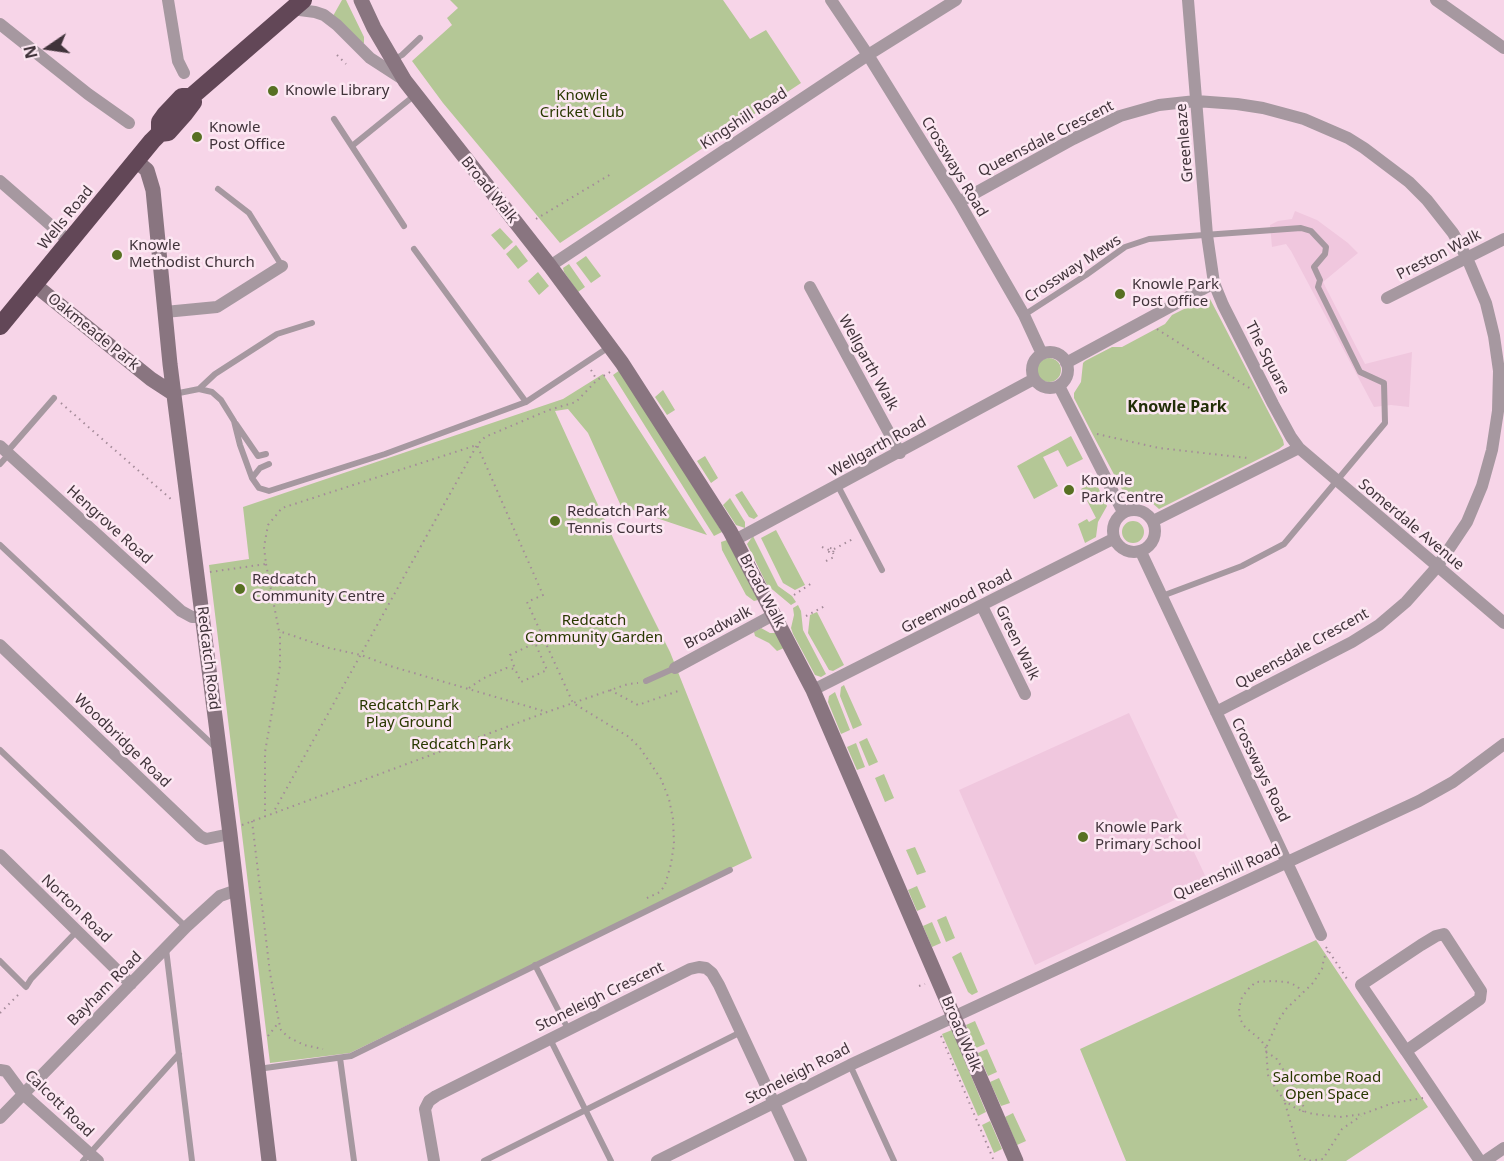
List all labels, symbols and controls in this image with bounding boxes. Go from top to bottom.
north arrow [18,18,78,78]
text: N [18,43,43,61]
place label: Knowle Library [285,82,389,100]
marker: Knowle Library [266,84,280,98]
street label: Kingshill Road [697,84,791,154]
park label: Knowle Cricket Club [540,87,624,122]
street label: Queensdale Crescent [975,97,1117,181]
street label: Greenleaze [1173,103,1197,183]
street label: Crossways Road [917,114,991,220]
place label: Knowle Post Office [209,119,285,154]
marker: Knowle Post Office [190,130,204,144]
street label: Broad Walk [457,153,521,227]
street label: Wells Road [35,182,97,254]
street label: Preston Walk [1394,226,1484,284]
street label: Crossway Mews [1021,231,1125,307]
place label: Knowle Methodist Church [129,237,255,272]
marker: Knowle Methodist Church [110,248,124,262]
place label: Knowle Park Post Office [1132,276,1219,311]
marker: Knowle Park Post Office [1113,287,1127,301]
street label: Oakmeade Park [44,290,142,374]
street label: Wellgarth Walk [834,312,902,414]
street label: The Square [1241,319,1293,397]
district label: Knowle Park [1127,397,1227,417]
street label: Wellgarth Road [826,413,930,481]
place label: Knowle Park Centre [1081,472,1164,507]
street label: Somerdale Avenue [1355,476,1467,574]
street label: Hengrove Road [63,482,155,568]
marker: Knowle Park Centre [1062,483,1076,497]
place label: Redcatch Park Tennis Courts [567,503,667,538]
marker: Redcatch Park Tennis Courts [548,514,562,528]
street label: Broad Walk [735,551,789,631]
street label: Greenwood Road [899,566,1015,638]
place label: Redcatch Community Centre [252,571,385,606]
marker: Redcatch Community Centre [233,582,247,596]
street label: Broadwalk [681,603,755,653]
street label: Green Walk [991,603,1043,683]
street label: Redcatch Road [193,605,223,711]
street label: Queensdale Crescent [1232,605,1372,693]
park label: Redcatch Community Garden [525,612,663,647]
street label: Woodbridge Road [70,690,174,792]
park label: Redcatch Park Play Ground [359,697,459,732]
street label: Crossways Road [1227,715,1293,825]
park label: Redcatch Park [411,736,511,754]
place label: Knowle Park Primary School [1095,819,1201,854]
marker: Knowle Park Primary School [1076,830,1090,844]
street label: Queenshill Road [1171,841,1283,905]
street label: Norton Road [37,871,115,947]
street label: Bayham Road [64,948,146,1030]
street label: Stoneleigh Crescent [533,958,667,1036]
street label: Broad Walk [937,994,985,1074]
street label: Stoneleigh Road [743,1040,853,1108]
street label: Calcott Road [21,1067,97,1141]
park label: Salcombe Road Open Space [1273,1069,1381,1104]

